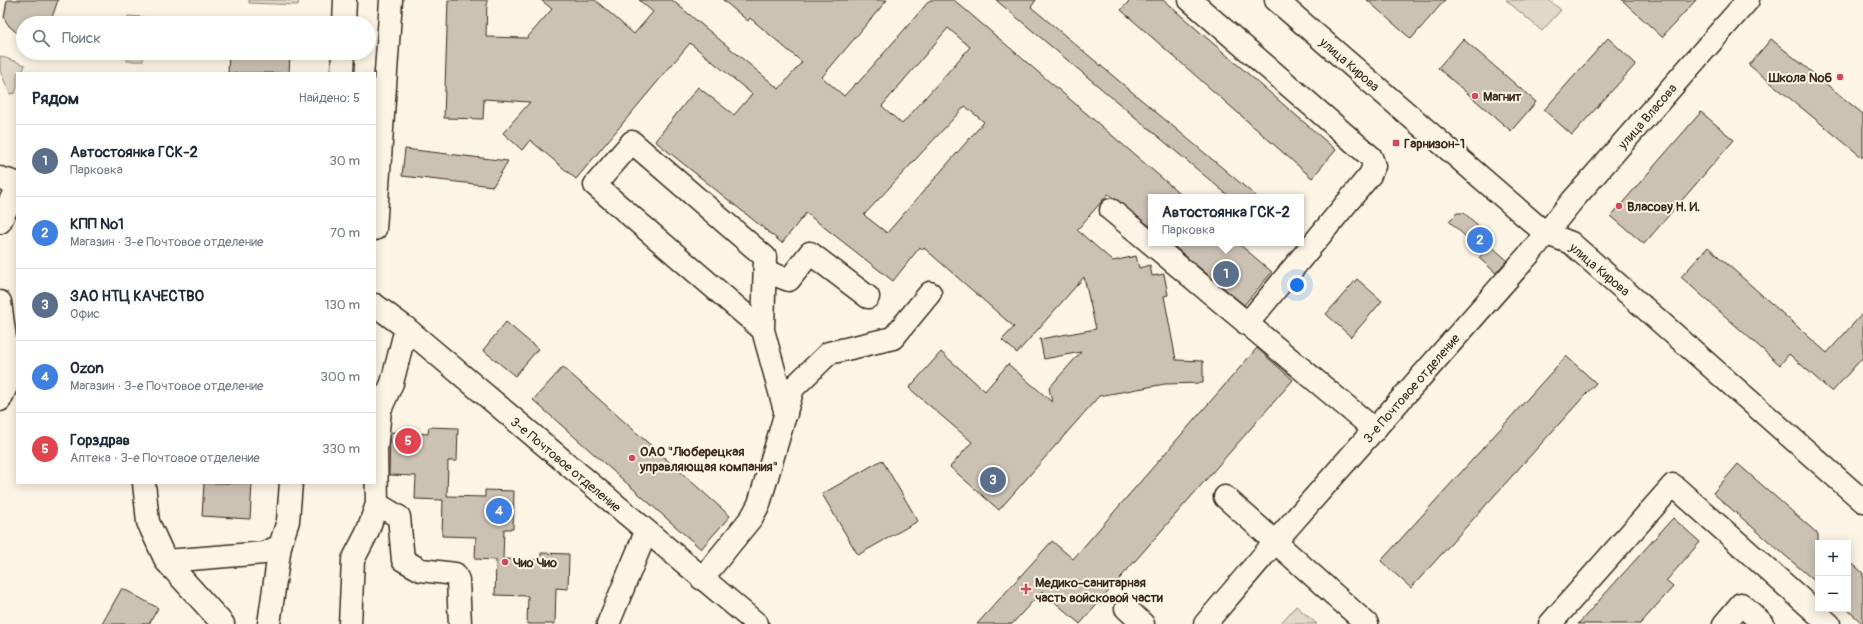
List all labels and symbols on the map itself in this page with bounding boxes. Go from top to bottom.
street label: улица Кирова [1315,34,1383,95]
place label: Школа №6 [1768,70,1832,86]
marker: Школа №6 [1835,72,1845,82]
street label: улица Власова [1614,81,1681,153]
place label: Магнит [1483,89,1522,105]
marker: Магнит [1470,91,1480,101]
place label: Гарнизон-1 [1404,136,1465,152]
marker: Гарнизон-1 [1391,138,1401,148]
place label: Власову Н. И. [1627,199,1700,215]
marker: Власову Н. И. [1614,201,1624,211]
pin: 2 [1467,225,1493,255]
street label: улица Кирова [1565,239,1633,300]
pin: 1 [1213,259,1239,289]
your location [1287,275,1307,295]
street label: 3-е Почтовое отделение [1360,330,1464,446]
street label: 3-е Почтовое отделение [507,414,624,516]
pin: 5 [395,426,421,456]
place label: ОАО "Люберецкая управляющая компания" [639,444,778,475]
marker: ОАО "Люберецкая управляющая компания" [627,453,637,463]
pin: 3 [980,465,1006,495]
pin: 4 [486,496,512,526]
place label: Чио Чио [513,555,557,571]
marker: Чио Чио [500,557,510,567]
place label: Медико-санитарная часть войсковой части [1035,575,1163,606]
marker: Медико-санитарная часть войсковой части [1020,583,1032,595]

